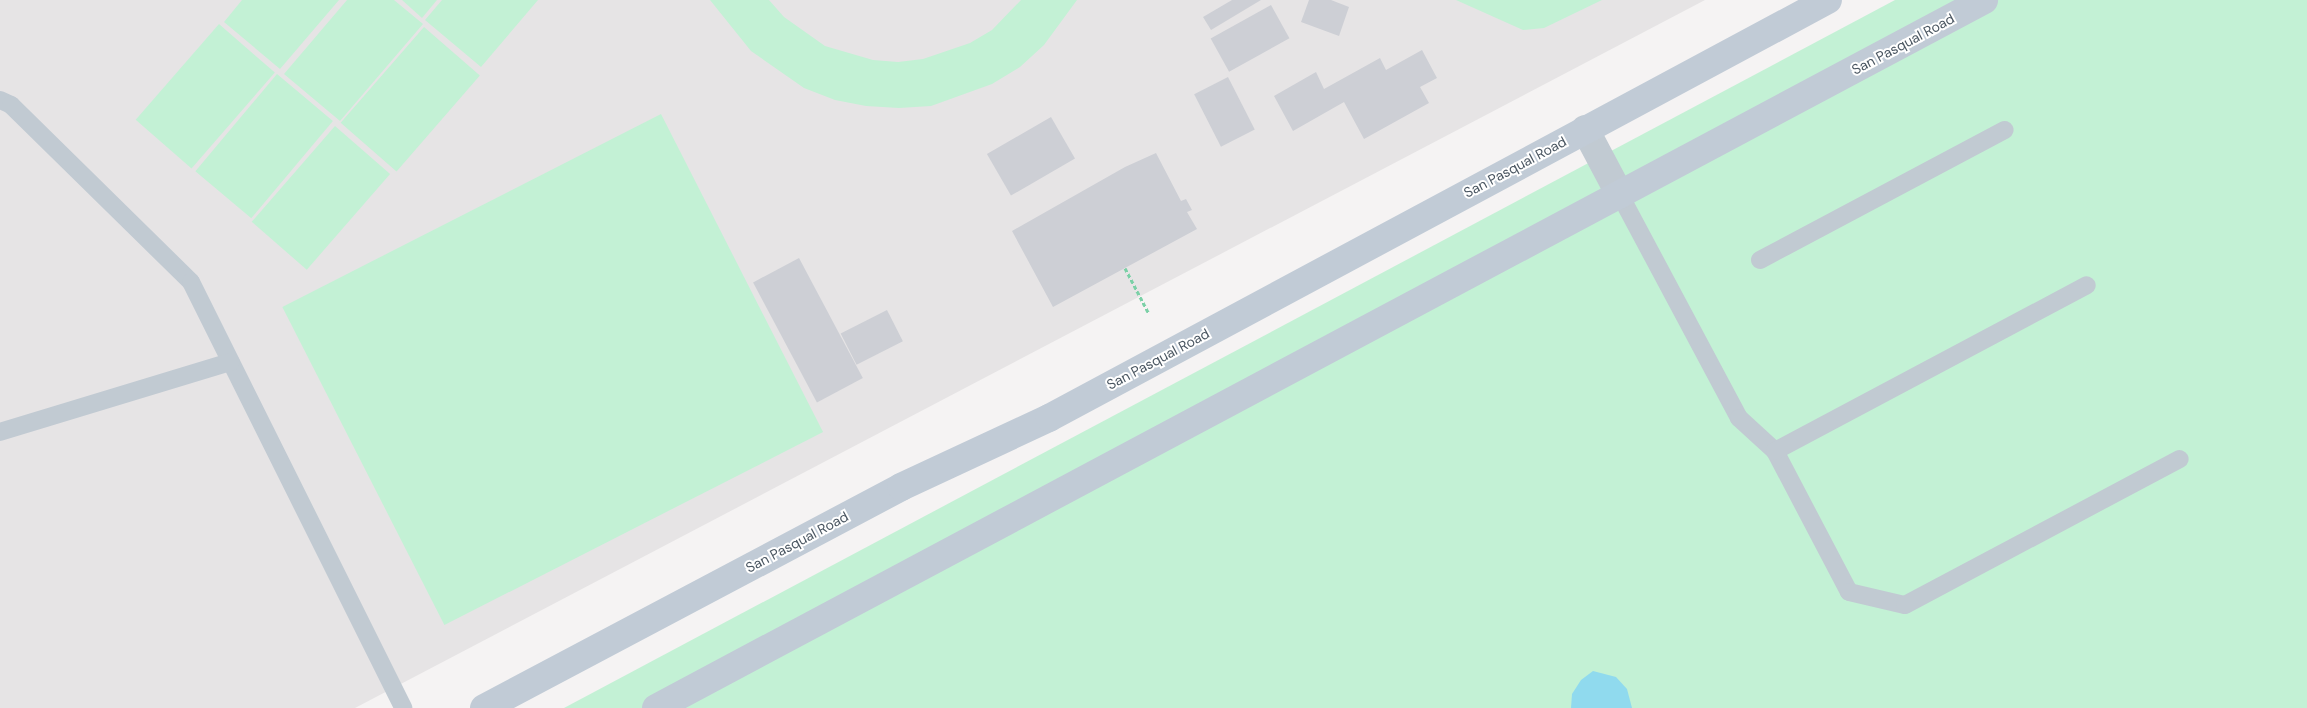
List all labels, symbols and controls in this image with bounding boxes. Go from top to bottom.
street label: San Pasqual Road [1849,10,1957,78]
street label: San Pasqual Road [1461,133,1569,201]
street label: San Pasqual Road [1104,325,1212,393]
street label: San Pasqual Road [743,508,851,576]

